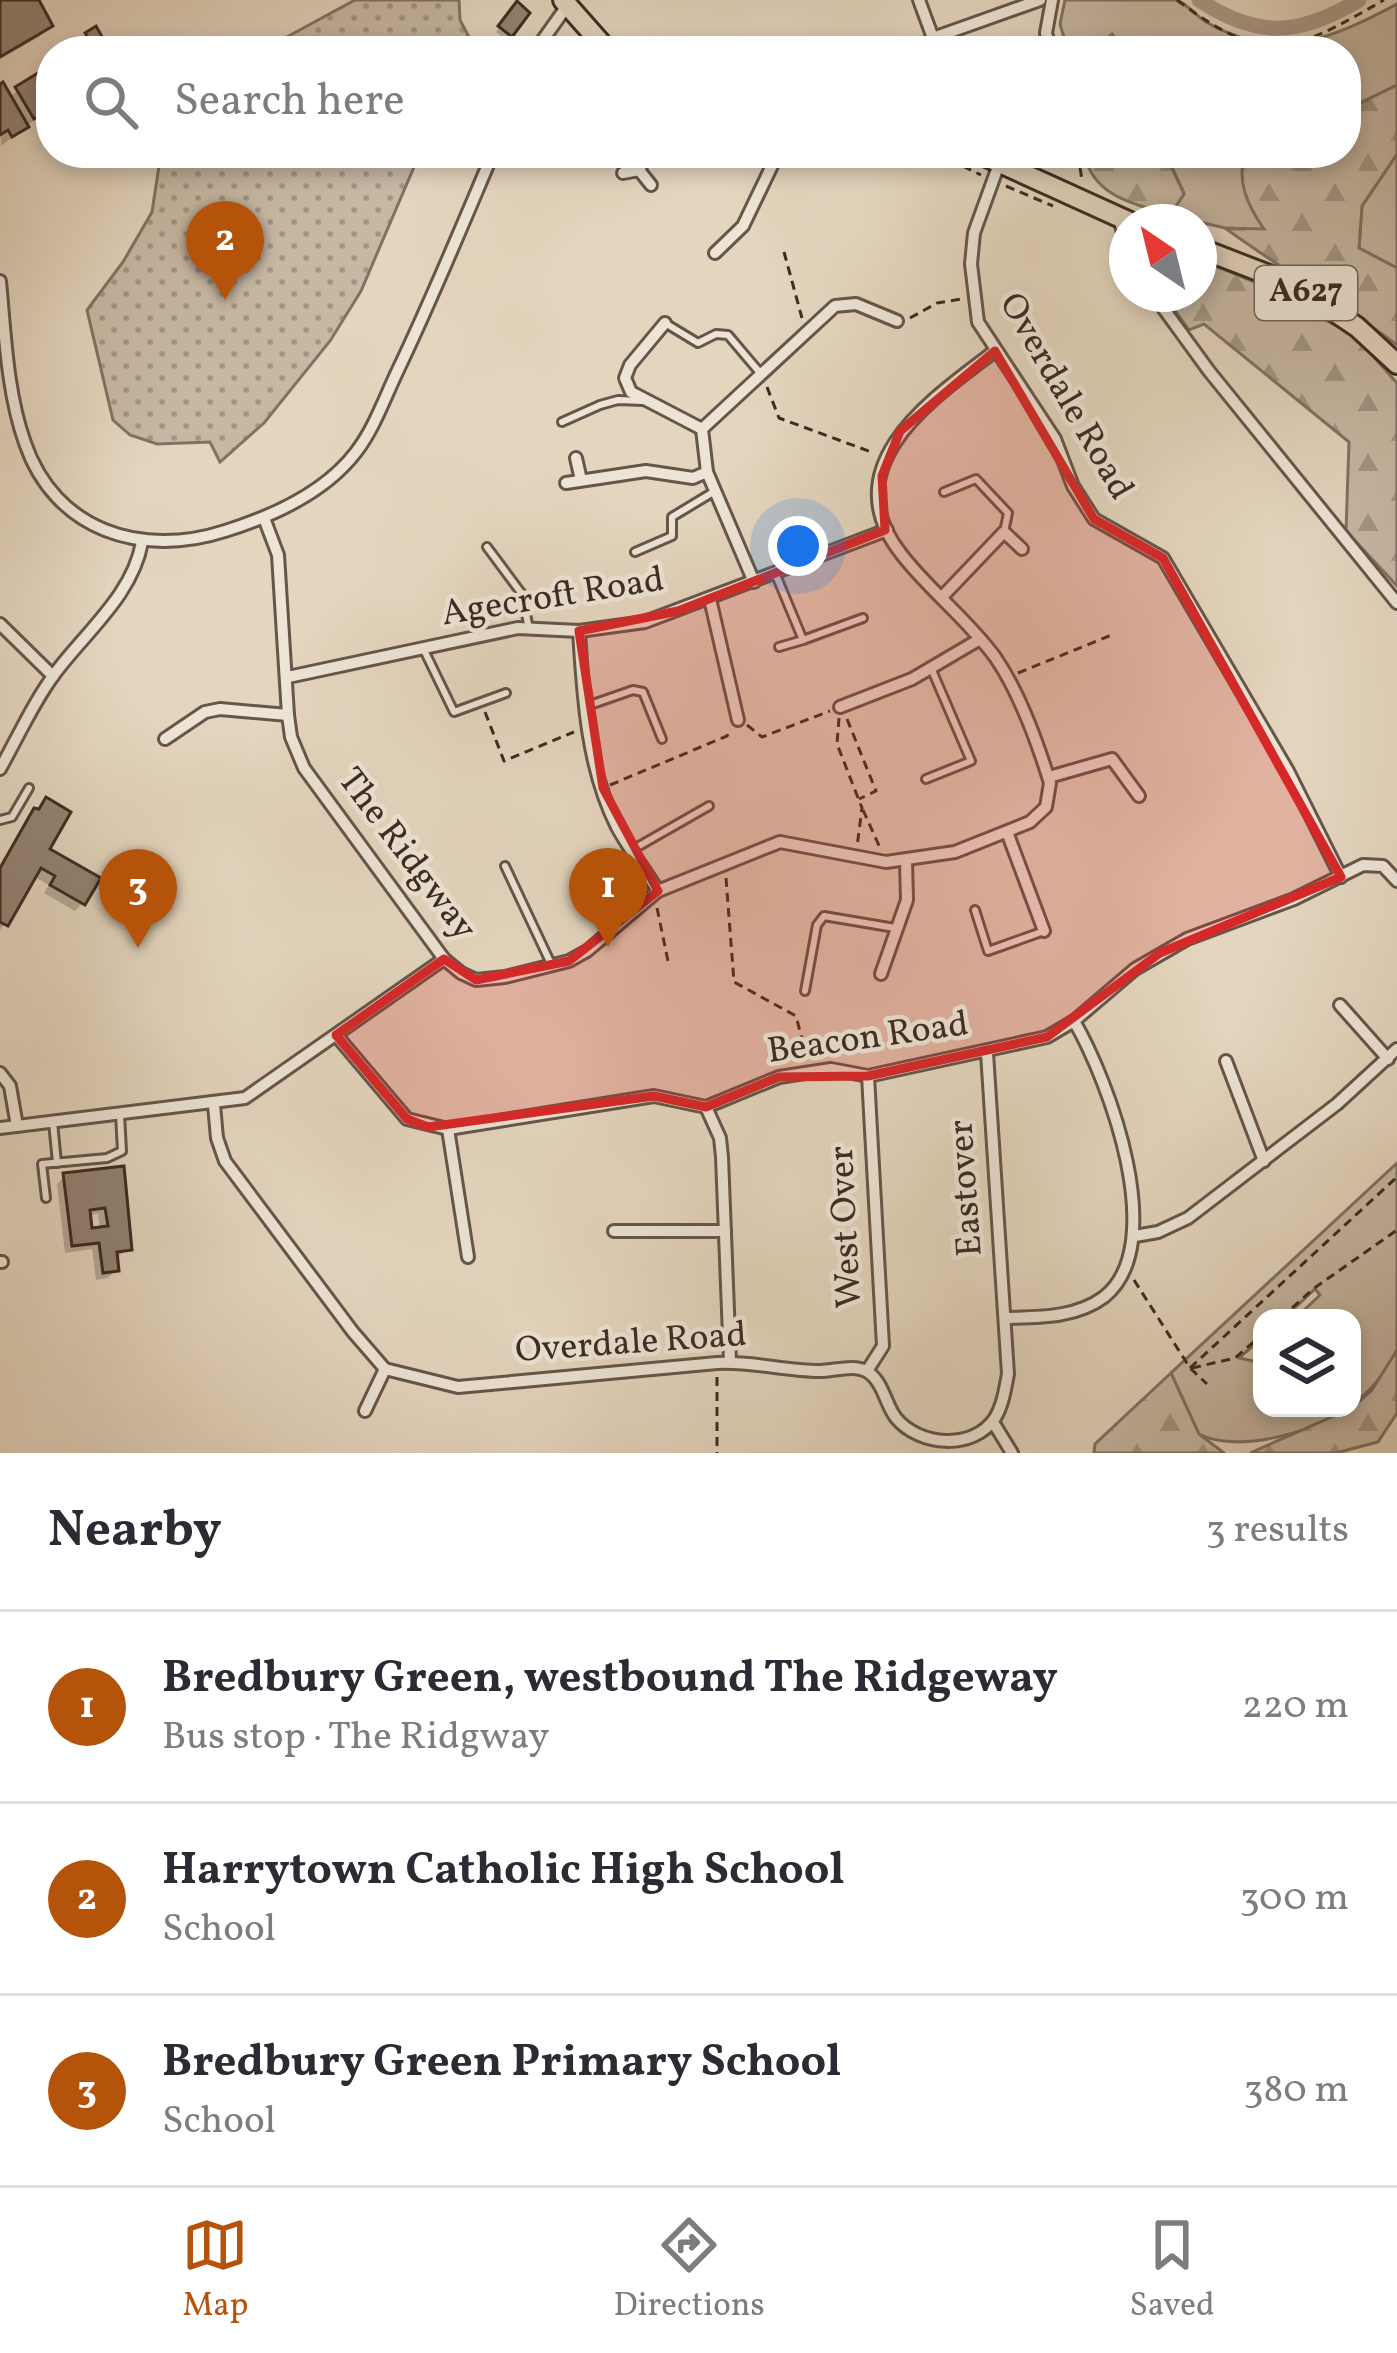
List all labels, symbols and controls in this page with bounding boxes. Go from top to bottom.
search box [36,36,1361,168]
icon: search [78,69,144,135]
text: Search here [174,71,405,134]
pin: 2 [186,201,264,300]
north arrow [1109,204,1217,312]
road number: A627 [1255,266,1357,320]
street label: Overdale Road [985,284,1145,510]
your location [768,516,828,576]
street label: Agecroft Road [438,556,668,640]
street label: The Ridgway [325,758,487,952]
pin: 1 [569,848,647,947]
pin: 3 [99,849,177,948]
street label: Beacon Road [764,1000,972,1078]
street label: Eastover [937,1118,997,1258]
street label: West Over [818,1144,876,1310]
map controls [1253,1309,1361,1417]
button: layers [1253,1309,1361,1417]
street label: Overdale Road [514,1311,748,1377]
text: Nearby [48,1496,222,1567]
text: 3 results [1206,1504,1349,1558]
text: Bredbury Green, westbound The Ridgeway [162,1648,1058,1711]
text: 1 [79,1680,95,1734]
text: 220 m [1242,1680,1349,1734]
text: Bus stop · The Ridgway [162,1711,549,1765]
text: Harrytown Catholic High School [162,1840,845,1903]
text: 2 [77,1872,97,1926]
text: 300 m [1240,1872,1349,1926]
text: School [162,1903,276,1957]
text: Bredbury Green Primary School [162,2032,841,2095]
text: 3 [77,2064,97,2118]
text: 380 m [1243,2064,1349,2118]
text: School [162,2095,276,2149]
tab: Map [182,2212,249,2330]
tab: Directions [613,2212,765,2330]
tab: Saved [1130,2212,1215,2330]

